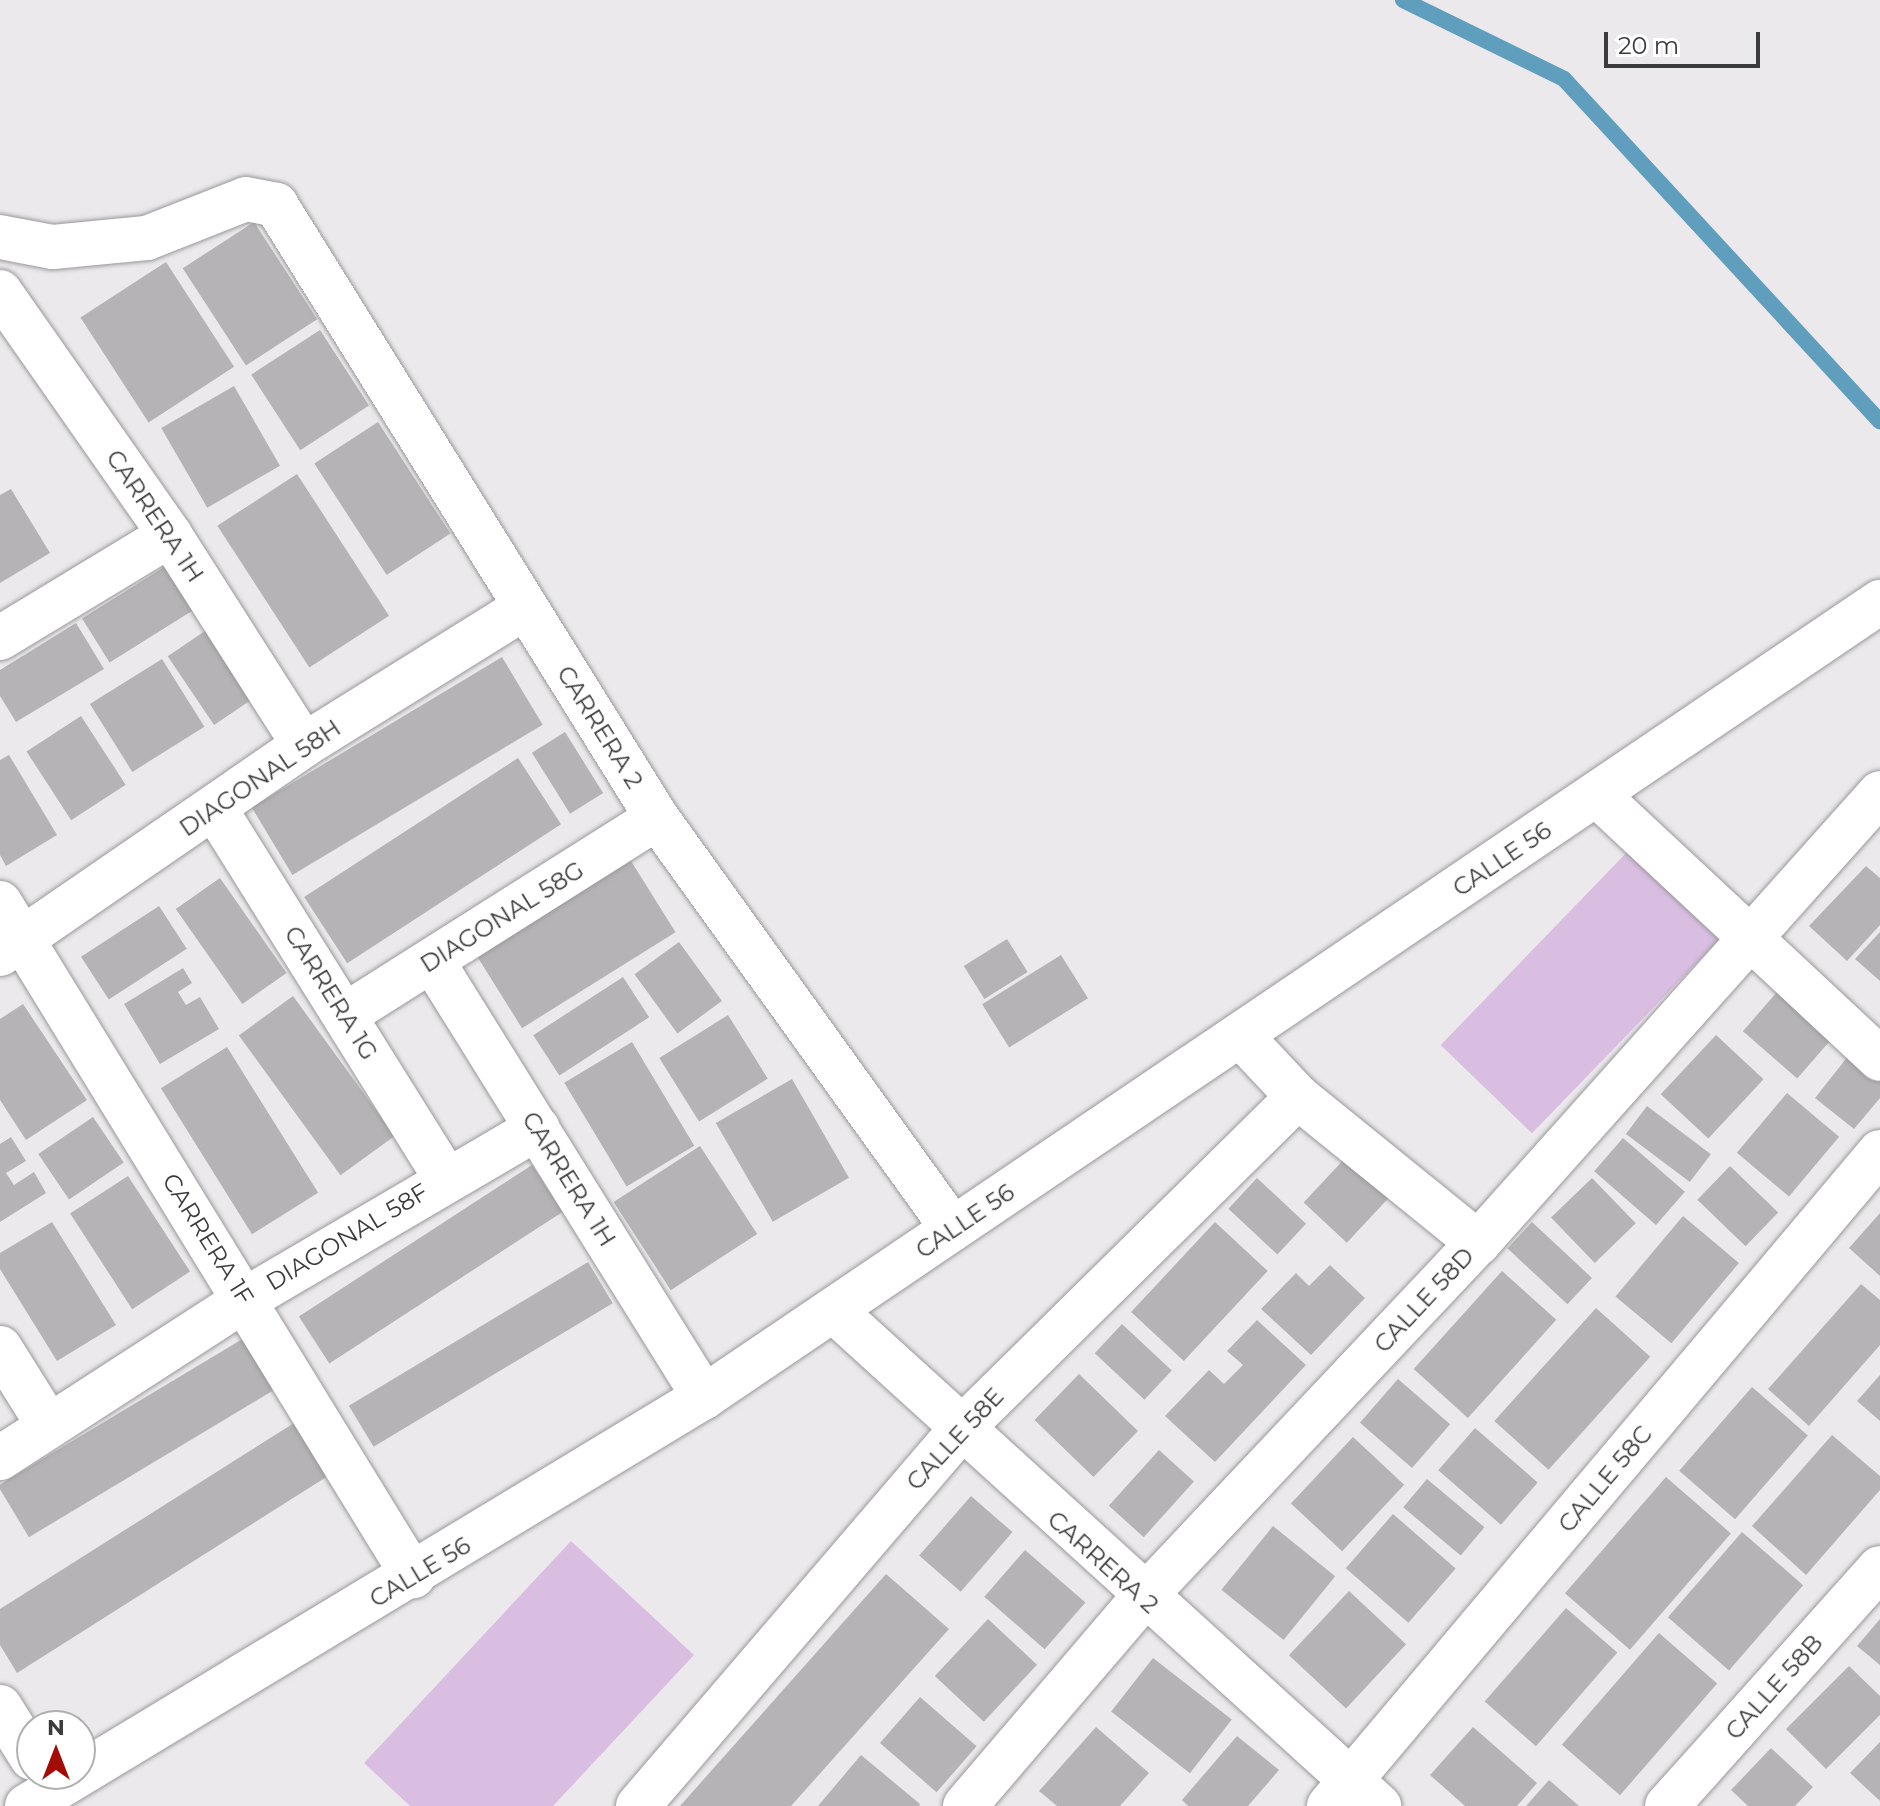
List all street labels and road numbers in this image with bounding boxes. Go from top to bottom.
street label: CARRERA 1H [100,444,210,588]
street label: CARRERA 2 [551,660,649,794]
street label: DIAGONAL 58H [174,713,346,843]
street label: CALLE 56 [1447,816,1557,902]
street label: DIAGONAL 58G [415,855,589,979]
street label: CARRERA 1G [278,921,384,1065]
street label: CARRERA 1H [516,1106,622,1252]
street label: CARRERA 1F [156,1168,260,1310]
street label: DIAGONAL 58F [261,1177,433,1297]
street label: CALLE 56 [910,1178,1020,1264]
street label: CALLE 58D [1368,1241,1480,1359]
street label: CALLE 58E [900,1382,1010,1496]
street label: CALLE 58C [1552,1420,1658,1538]
street label: CARRERA 2 [1042,1505,1164,1619]
street label: CALLE 56 [364,1531,476,1613]
street label: CALLE 58B [1719,1629,1829,1745]

